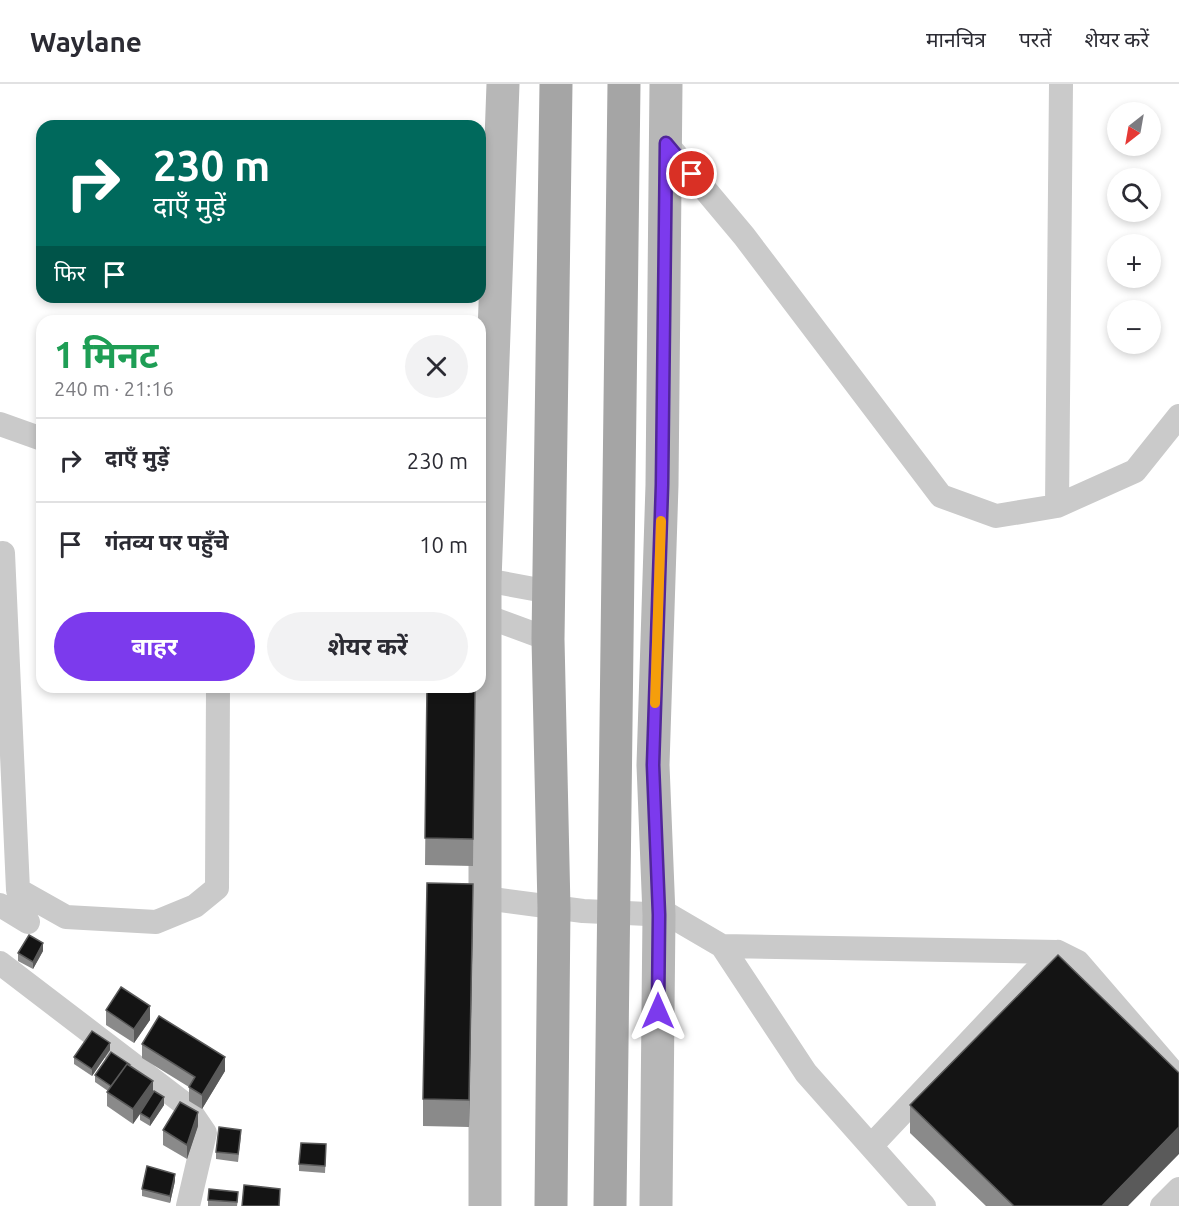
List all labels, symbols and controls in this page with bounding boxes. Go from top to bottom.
text: Waylane [30,26,142,57]
text: मानचित्र [926,27,986,51]
text: परतें [1019,27,1051,51]
text: शेयर करें [1084,27,1149,51]
north arrow [1107,102,1161,156]
map controls [1107,102,1161,354]
text: 230 m [153,142,270,189]
icon: right [54,144,132,222]
pin [666,148,717,199]
icon: arrive [675,157,708,190]
button: search [1107,168,1161,222]
text: दाएँ मुड़ें [153,191,226,221]
button: + [1107,234,1161,288]
icon: arrive [98,258,131,291]
text: फिर [54,260,86,285]
button: − [1107,300,1161,354]
text: 1 मिनट [54,334,158,375]
button: close [405,335,468,398]
text: 240 m · 21:16 [54,377,174,400]
icon: right [54,444,87,477]
text: दाएँ मुड़ें [105,445,169,470]
text: 230 m [407,448,468,473]
icon: arrive [54,528,87,561]
text: गंतव्य पर पहुँचे [105,529,229,554]
text: 10 m [419,532,468,557]
button: बाहर [54,612,255,681]
button: शेयर करें [267,612,468,681]
position arrow [626,979,690,1043]

